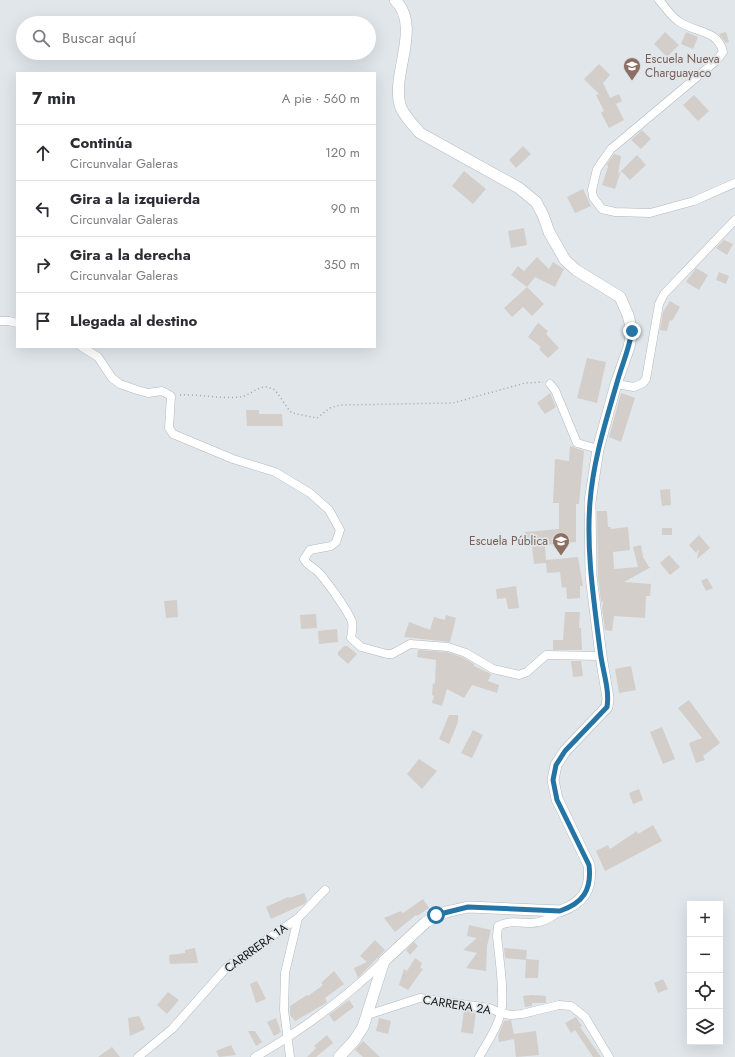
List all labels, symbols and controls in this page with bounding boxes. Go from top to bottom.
search box [16,16,376,60]
icon: search [30,27,52,49]
text: Buscar aquí [62,27,136,49]
place label: Escuela Nueva Charguayaco [645,50,720,82]
school or university icon: Escuela Nueva Charguayaco [622,56,642,81]
text: 7 min [32,86,76,110]
text: A pie · 560 m [282,89,360,108]
text: Continúa [70,132,132,154]
icon: ahead [32,142,54,164]
text: 120 m [325,143,360,162]
text: Circunvalar Galeras [70,154,178,173]
text: Gira a la izquierda [70,188,200,210]
icon: left [32,198,54,220]
text: 90 m [331,199,360,218]
text: Circunvalar Galeras [70,210,178,229]
text: Gira a la derecha [70,244,191,266]
icon: right [32,254,54,276]
text: 350 m [324,255,360,274]
text: Circunvalar Galeras [70,266,178,285]
icon: arrive [32,310,54,332]
text: Llegada al destino [70,310,197,332]
route end [623,322,641,340]
school or university icon: Escuela Pública [551,531,571,556]
place label: Escuela Pública [469,532,548,550]
map controls [687,901,723,1045]
button: + [687,901,723,937]
route start [427,906,445,924]
street label: CARRRERA 1A [221,919,291,977]
button: − [687,937,723,973]
button: locate [687,973,723,1009]
street label: CARRERA 2A [422,991,493,1019]
button: layers [687,1009,723,1045]

